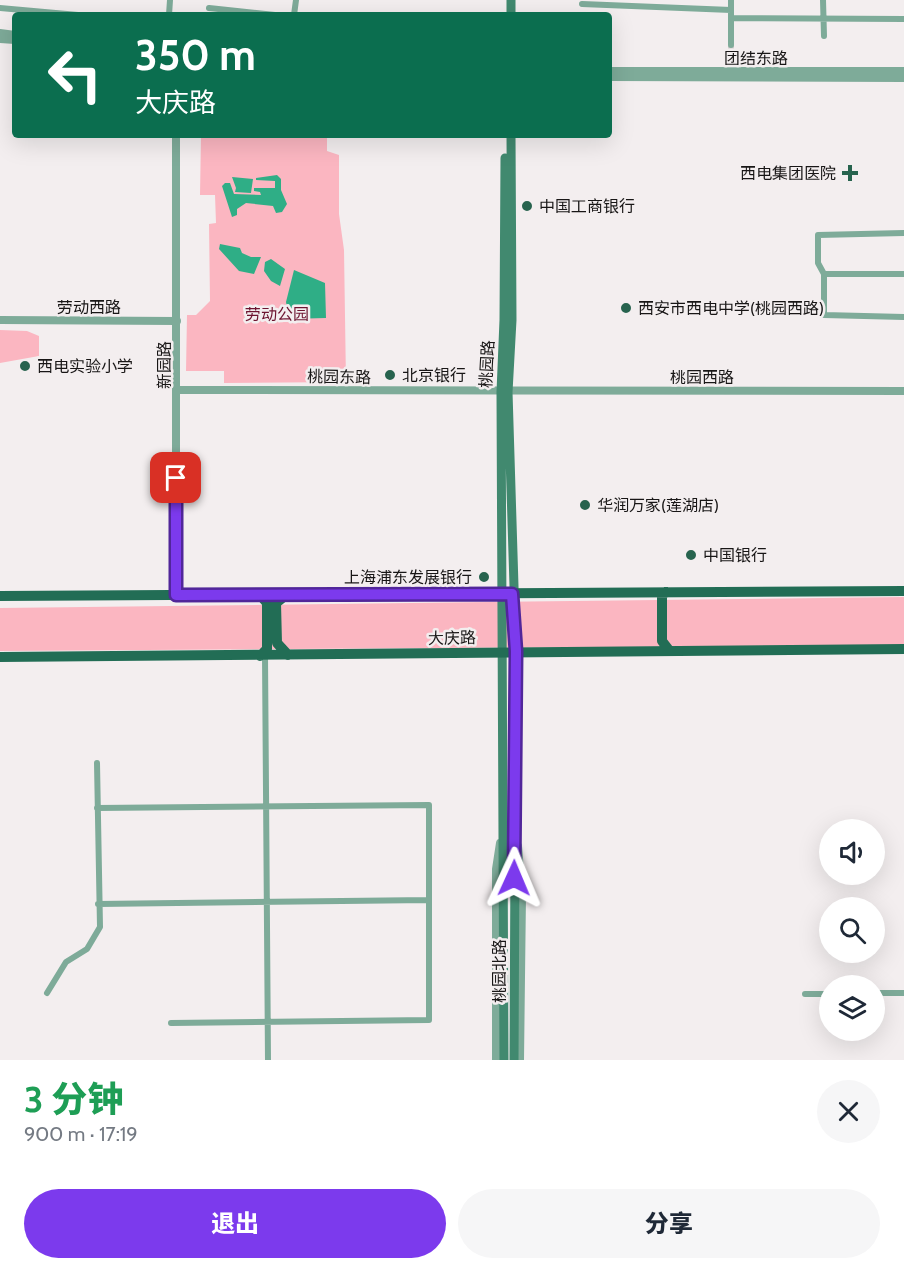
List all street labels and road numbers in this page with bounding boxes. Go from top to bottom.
street label: 团结东路 [724,49,788,68]
street label: 劳动西路 [57,298,121,317]
street label: 桃园路 [476,340,498,388]
street label: 新园路 [155,341,174,389]
street label: 桃园东路 [307,367,371,387]
street label: 桃园西路 [670,368,734,387]
street label: 大庆路 [428,628,476,648]
street label: 桃园北路 [490,939,509,1003]

